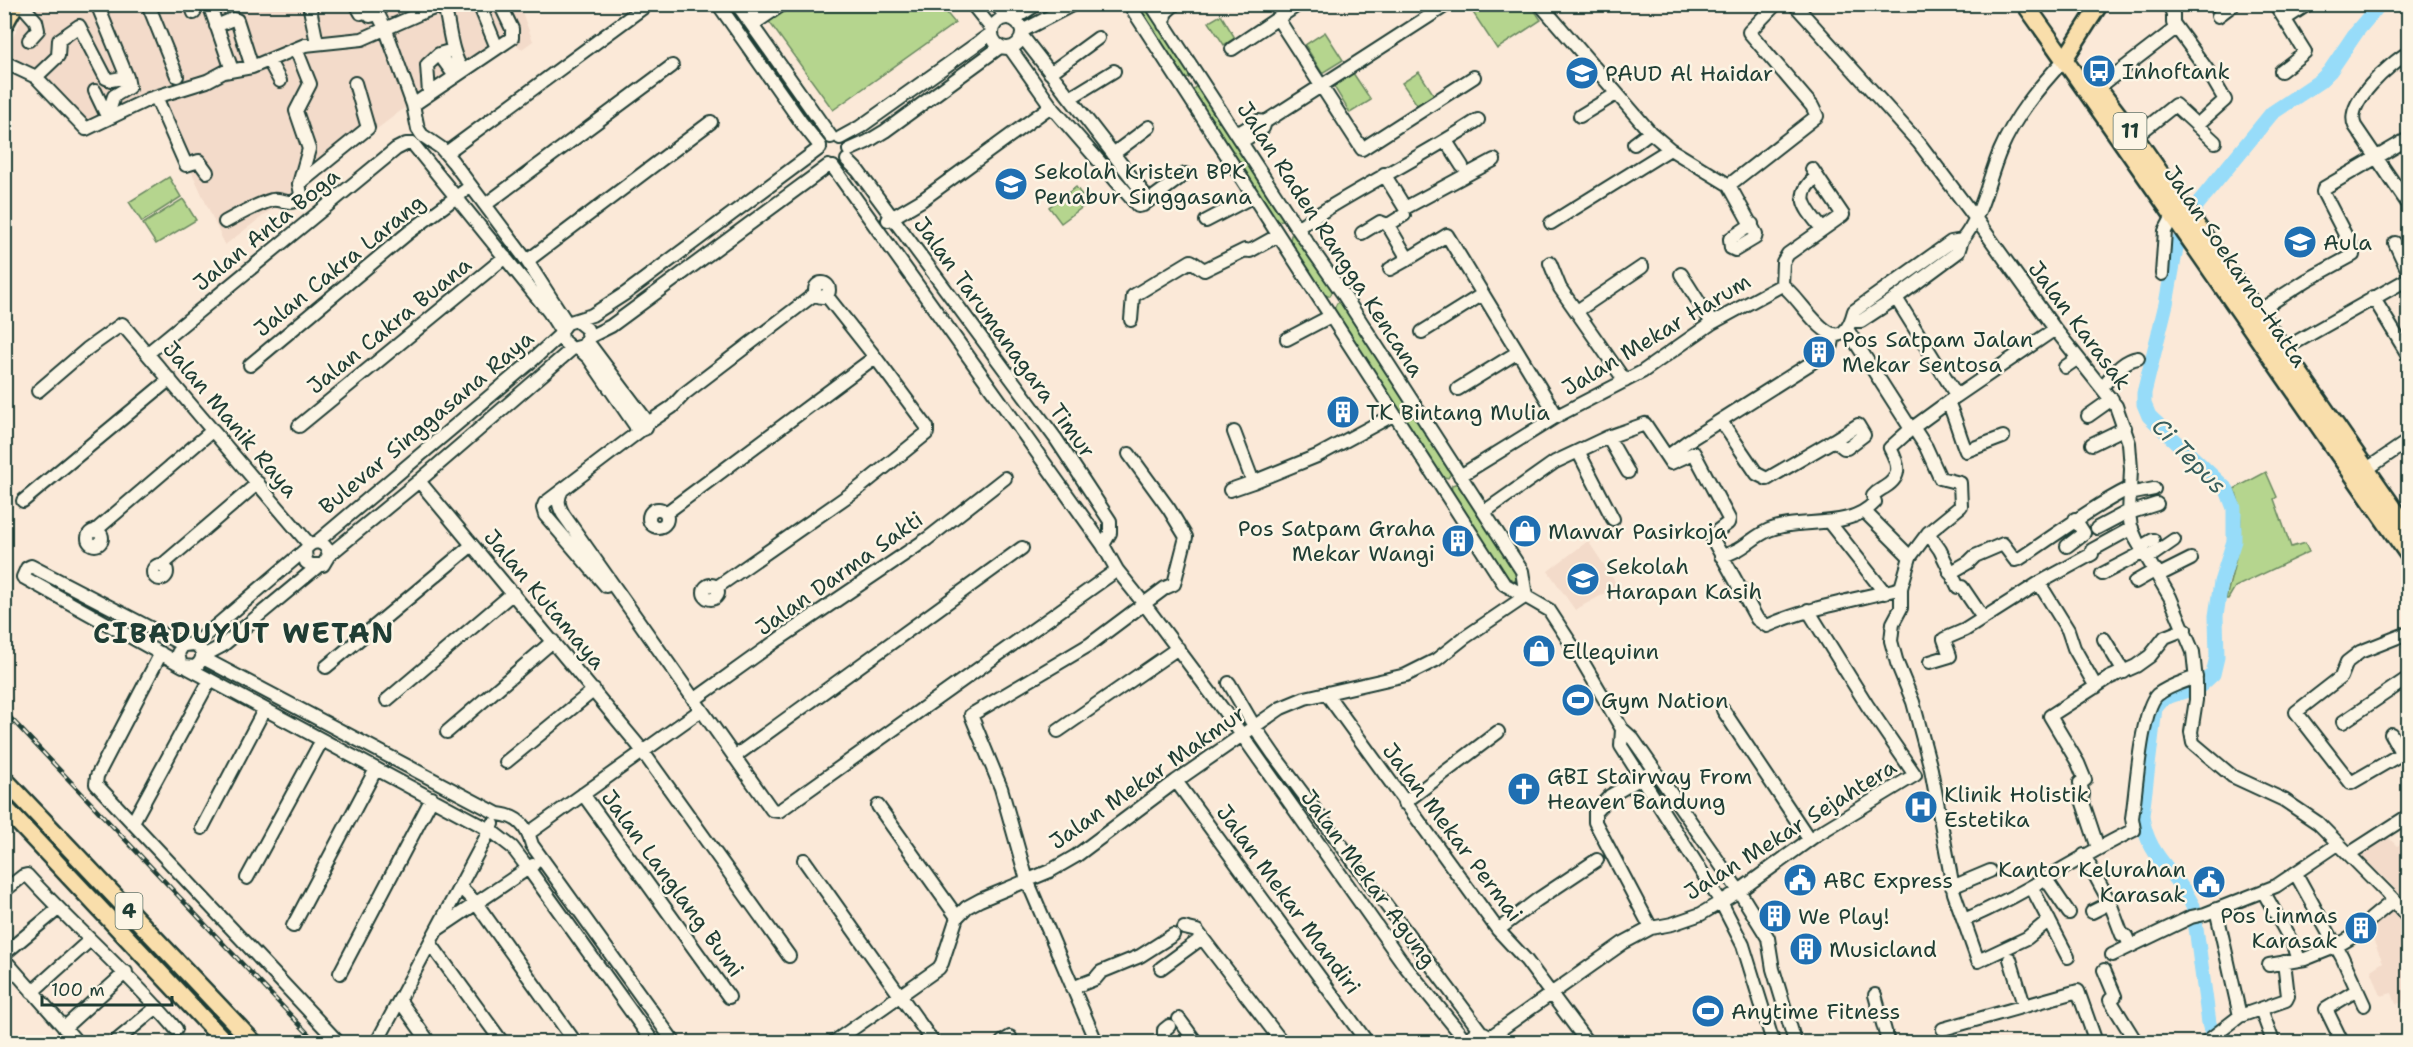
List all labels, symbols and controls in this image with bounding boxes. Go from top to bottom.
bus stop icon: Inhoftank [2081,53,2117,89]
school or university icon: PAUD Al Haidar [1564,55,1600,91]
place label: Inhoftank [2122,57,2230,86]
place label: PAUD Al Haidar [1605,59,1773,88]
street label: Jalan Raden Rangga Kencana [1230,96,1431,383]
road number: 11 [2114,113,2146,149]
place label: Sekolah Kristen BPK Penabur Singgasana [1034,157,1252,211]
street label: Jalan Soekarno-Hatta [2157,160,2314,373]
street label: Jalan Anta Boga [187,161,346,297]
school or university icon: Sekolah Kristen BPK Penabur Singgasana [993,166,1029,202]
street label: Jalan Cakra Larang [248,188,431,343]
street label: Jalan Tarumanagara Timur [907,211,1102,464]
school or university icon: Aula [2282,224,2318,260]
place label: Aula [2323,228,2372,257]
street label: Jalan Cakra Buana [301,250,478,401]
street label: Jalan Karasak [2022,255,2138,396]
street label: Jalan Mekar Harum [1557,267,1756,402]
street label: Bulevar Singgasana Raya [313,324,540,521]
place label: Pos Satpam Jalan Mekar Sentosa [1842,325,2033,379]
building icon: Pos Satpam Jalan Mekar Sentosa [1801,334,1837,370]
street label: Jalan Manik Raya [156,335,305,504]
building icon: TK Bintang Mulia [1325,394,1361,430]
place label: TK Bintang Mulia [1366,398,1550,427]
water label: Ci Tepus [2145,411,2233,501]
street label: Jalan Darma Sakti [750,505,929,642]
shop icon: Mawar Pasirkoja [1507,513,1543,549]
place label: Pos Satpam Graha Mekar Wangi [1238,514,1435,568]
place label: Mawar Pasirkoja [1548,517,1728,546]
street label: Jalan Kutamaya [477,523,612,676]
building icon: Pos Satpam Graha Mekar Wangi [1440,523,1476,559]
place label: Sekolah Harapan Kasih [1606,552,1762,606]
school or university icon: Sekolah Harapan Kasih [1565,561,1601,597]
district label: CIBADUYUT WETAN [93,614,395,652]
shop icon: Ellequinn [1521,633,1557,669]
place label: Ellequinn [1562,637,1659,666]
sports icon: Gym Nation [1560,682,1596,718]
place label: Gym Nation [1601,686,1728,715]
street label: Jalan Mekar Makmur [1044,699,1251,856]
street label: Jalan Mekar Permai [1376,737,1529,928]
street label: Jalan Mekar Sejahtera [1679,752,1902,907]
place label: GBI Stairway From Heaven Bandung [1547,762,1752,816]
church icon: GBI Stairway From Heaven Bandung [1506,771,1542,807]
place label: Klinik Holistik Estetika [1944,780,2089,834]
street label: Jalan Langlang Bumi [595,784,750,983]
street label: Jalan Mekar Agung [1294,784,1443,973]
hospital icon: Klinik Holistik Estetika [1903,789,1939,825]
street label: Jalan Mekar Mandiri [1210,799,1367,1000]
place label: Kantor Kelurahan Karasak [1998,855,2186,909]
public building icon: ABC Express [1782,862,1818,898]
public building icon: Kantor Kelurahan Karasak [2191,864,2227,900]
place label: ABC Express [1823,866,1953,895]
road number: 4 [116,893,142,929]
building icon: We Play! [1757,898,1793,934]
place label: Pos Linmas Karasak [2220,901,2338,955]
place label: We Play! [1798,902,1890,931]
building icon: Pos Linmas Karasak [2343,910,2379,946]
building icon: Musicland [1788,931,1824,967]
place label: Musicland [1829,935,1937,964]
scale bar [42,969,172,1007]
text: 100 m [51,978,105,1002]
sports icon: Anytime Fitness [1690,993,1726,1029]
place label: Anytime Fitness [1731,997,1901,1026]

